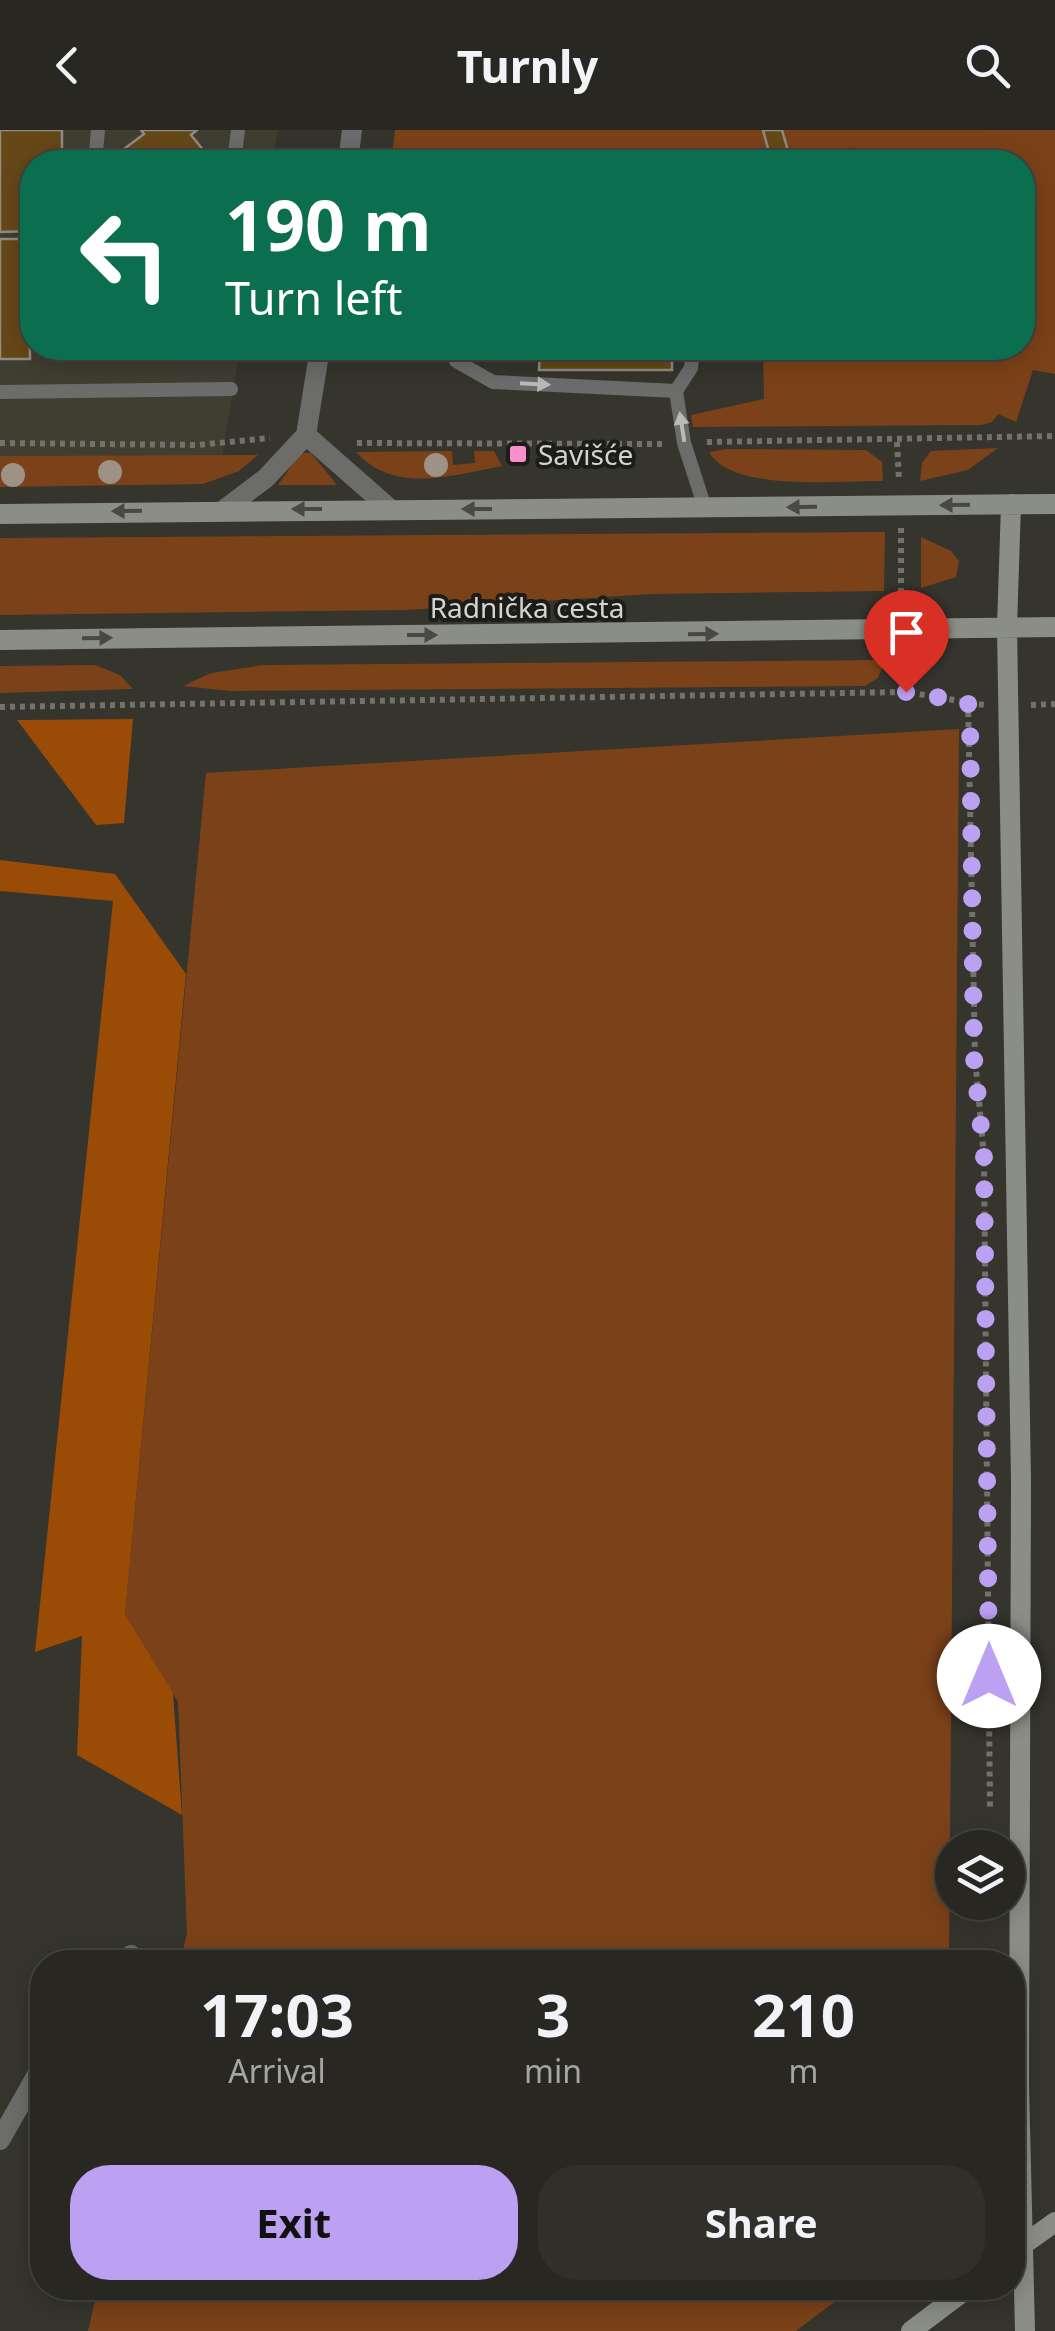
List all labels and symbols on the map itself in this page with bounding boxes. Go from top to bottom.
one-way arrow [519,376,551,392]
one-way arrow [674,411,689,443]
place label: Savišće [538,435,633,473]
marker: Savišće [507,443,529,465]
one-way arrow [939,497,971,513]
one-way arrow [786,499,818,515]
one-way arrow [290,501,322,517]
one-way arrow [461,501,493,517]
one-way arrow [111,504,143,520]
street label: Radnička cesta [430,588,624,626]
pin [864,590,949,693]
one-way arrow [687,625,719,641]
one-way arrow [407,627,439,643]
one-way arrow [82,630,114,646]
position arrow [937,1624,1041,1728]

